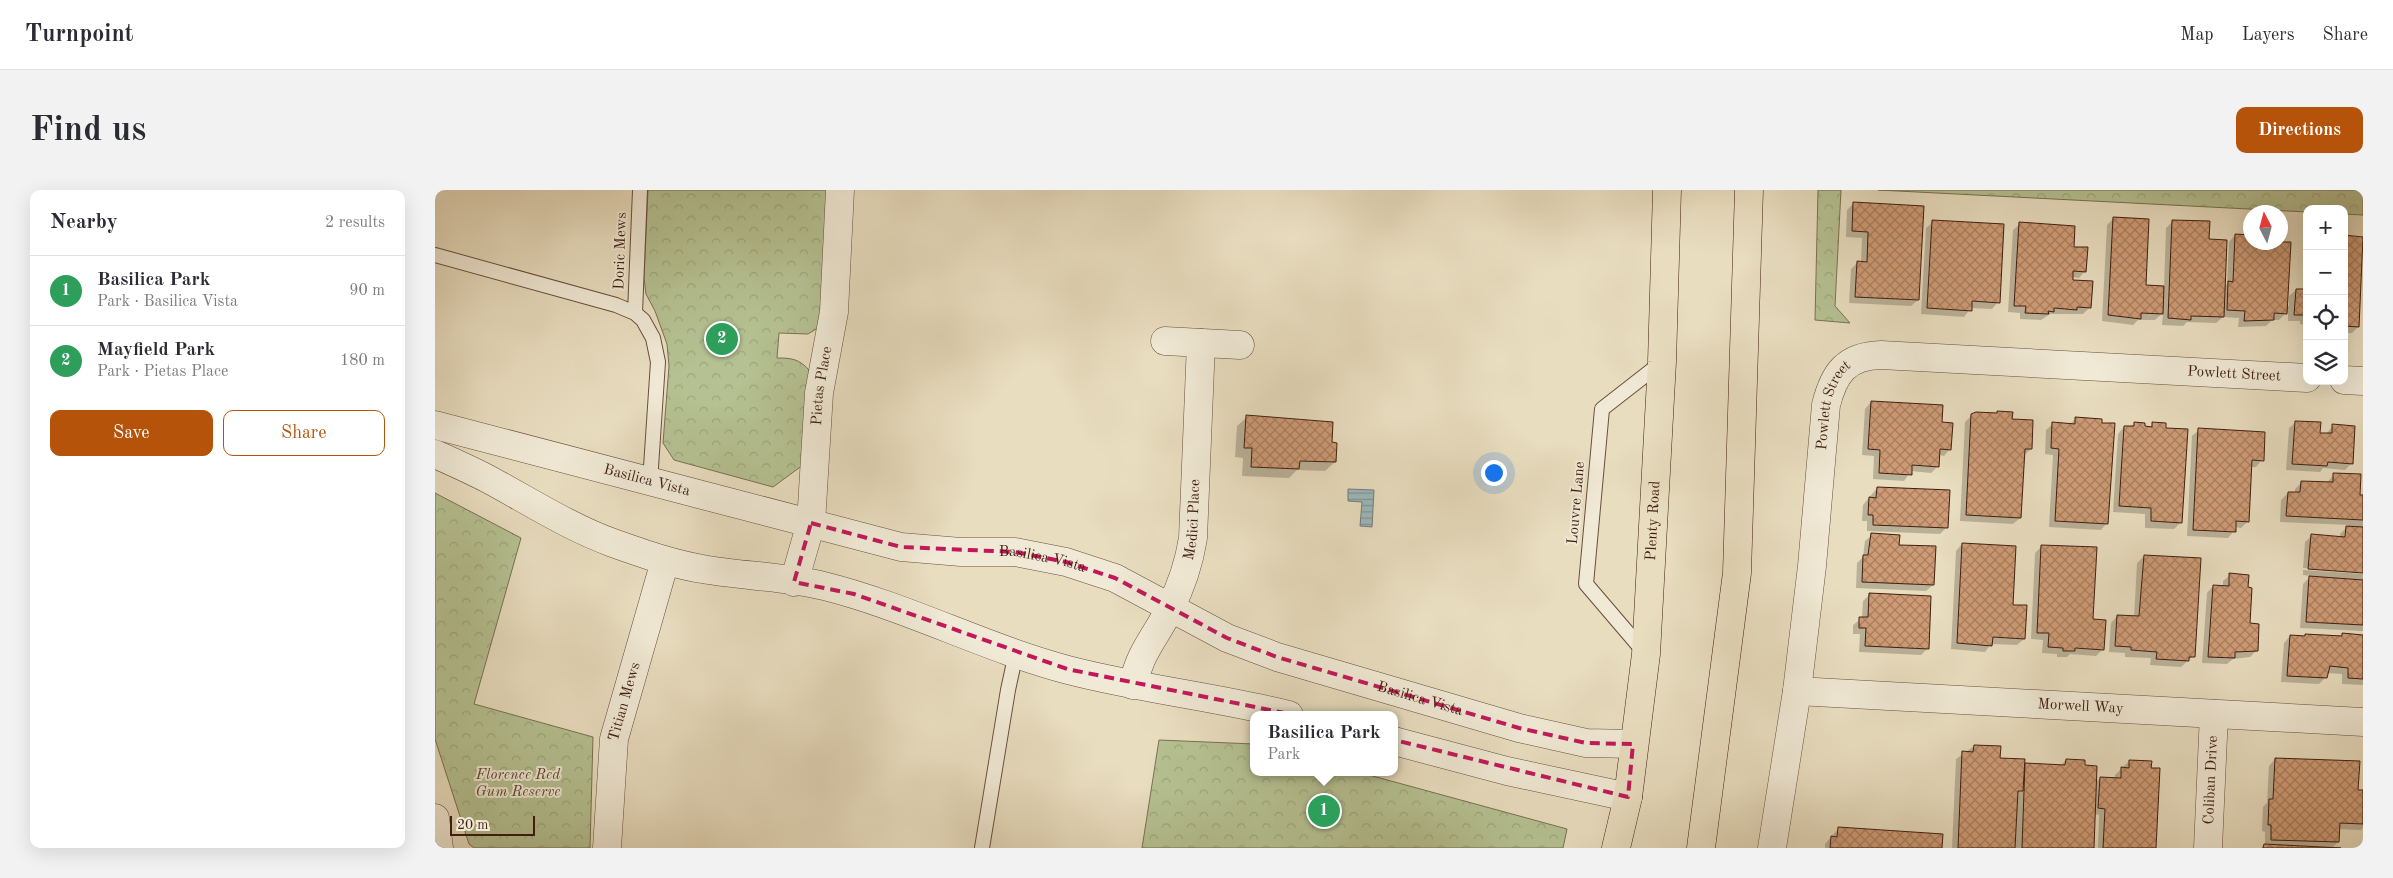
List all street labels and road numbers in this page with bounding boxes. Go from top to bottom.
street label: Doric Mews [612,212,630,290]
street label: Pietas Place [810,345,835,426]
street label: Powlett Street [1815,358,1854,451]
street label: Powlett Street [2187,364,2281,384]
street label: Louvre Lane [1566,461,1588,545]
street label: Basilica Vista [602,462,692,499]
street label: Medici Place [1181,479,1203,562]
street label: Plenty Road [1644,480,1663,561]
street label: Basilica Vista [999,545,1088,576]
street label: Titian Mews [606,660,643,743]
street label: Basilica Vista [1375,679,1465,719]
street label: Morwell Way [2037,697,2124,716]
street label: Coliban Drive [2202,735,2221,825]

